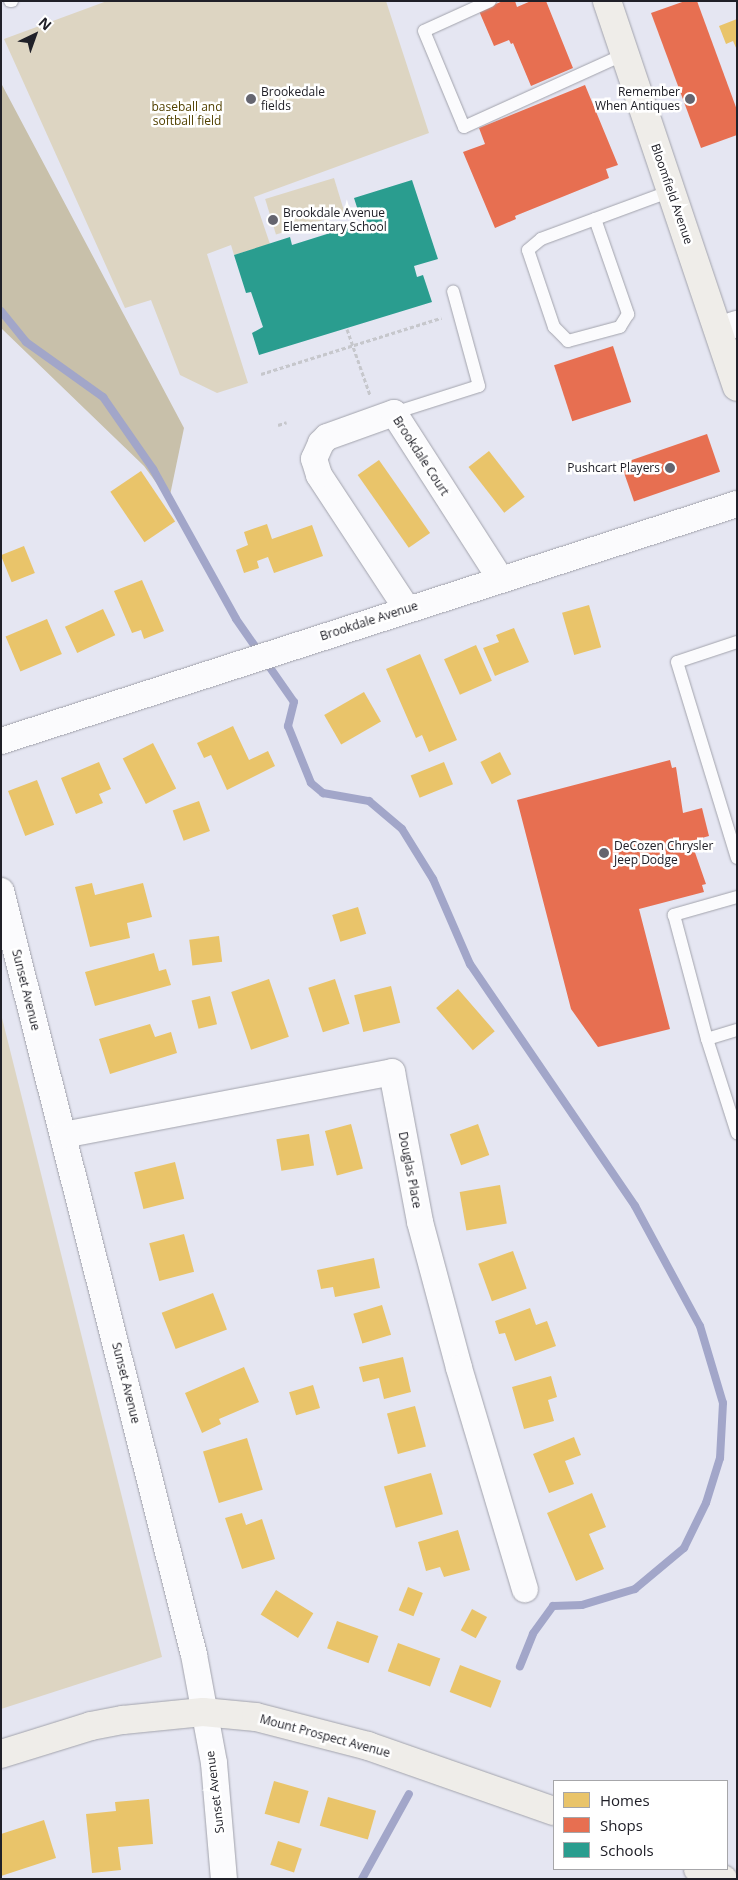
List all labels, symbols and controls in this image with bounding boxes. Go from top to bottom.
north arrow [10,10,60,60]
text: N [35,13,56,34]
place label: Brookedale fields [261,85,325,113]
place label: Remember When Antiques [595,85,680,113]
marker: Brookedale fields [245,93,257,105]
marker: Remember When Antiques [684,93,696,105]
park label: baseball and softball field [151,100,223,128]
street label: Bloomfield Avenue [648,142,696,246]
place label: Brookdale Avenue Elementary School [283,206,387,234]
marker: Brookdale Avenue Elementary School [267,214,279,226]
street label: Brookdale Court [390,414,452,498]
place label: Pushcart Players [567,461,660,475]
marker: Pushcart Players [664,462,676,474]
street label: Brookdale Avenue [318,598,420,644]
place label: DeCozen Chrysler Jeep Dodge [614,839,713,867]
marker: DeCozen Chrysler Jeep Dodge [598,847,610,859]
street label: Sunset Avenue [9,948,43,1032]
street label: Douglas Place [396,1130,424,1210]
street label: Sunset Avenue [109,1341,143,1425]
street label: Mount Prospect Avenue [258,1712,392,1760]
street label: Sunset Avenue [203,1750,227,1834]
legend [553,1780,728,1870]
text: Homes [600,1790,650,1810]
text: Shops [600,1815,643,1835]
text: Schools [600,1840,654,1860]

